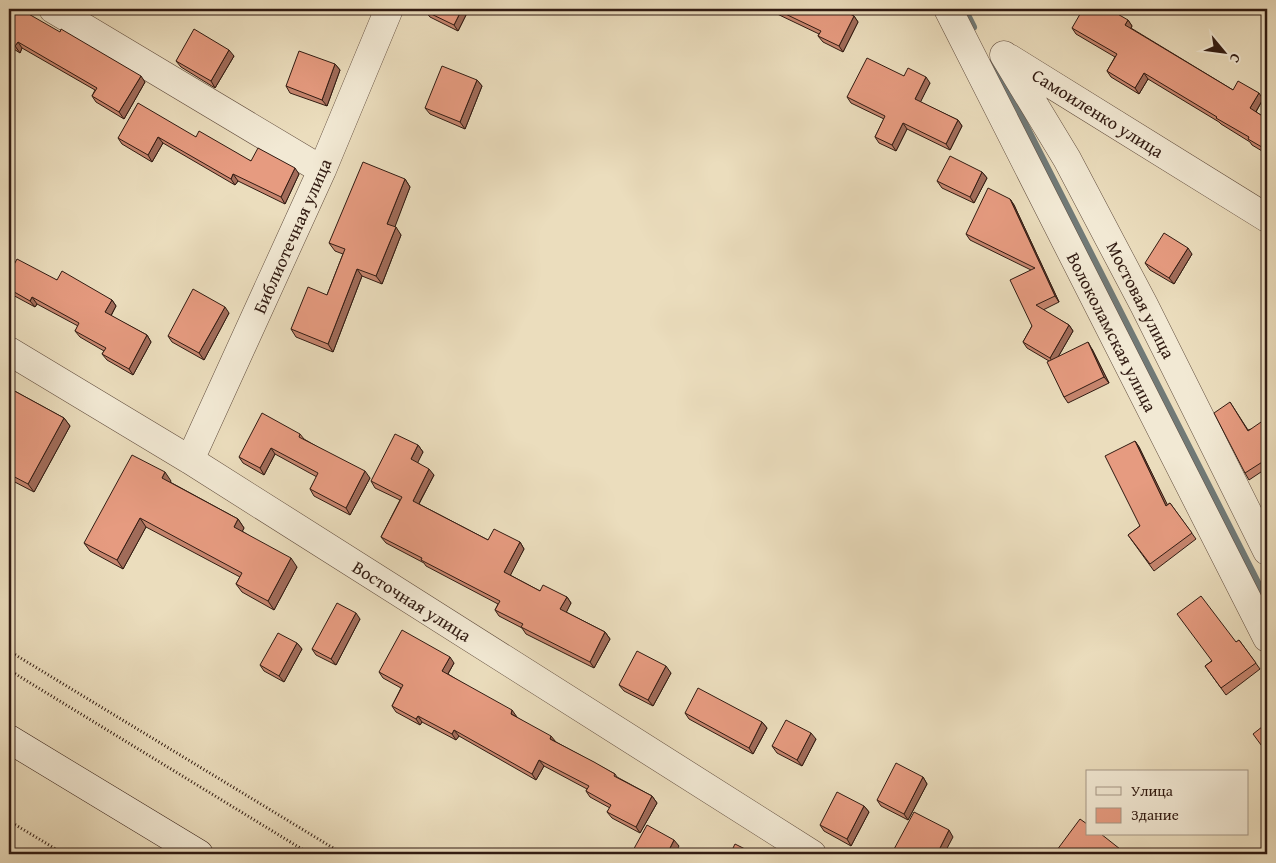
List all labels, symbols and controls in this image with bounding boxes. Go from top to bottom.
north arrow [1198,28,1248,78]
text: С [1225,50,1246,67]
street label: Самоиленко улица [1027,62,1170,165]
street label: Библиотечная улица [246,154,339,318]
street label: Мостовая улица [1100,237,1182,364]
street label: Волоколамская улица [1060,247,1164,417]
street label: Восточная улица [347,554,477,649]
legend [1086,770,1248,836]
text: Улица [1131,780,1174,801]
text: Здание [1131,804,1179,825]

